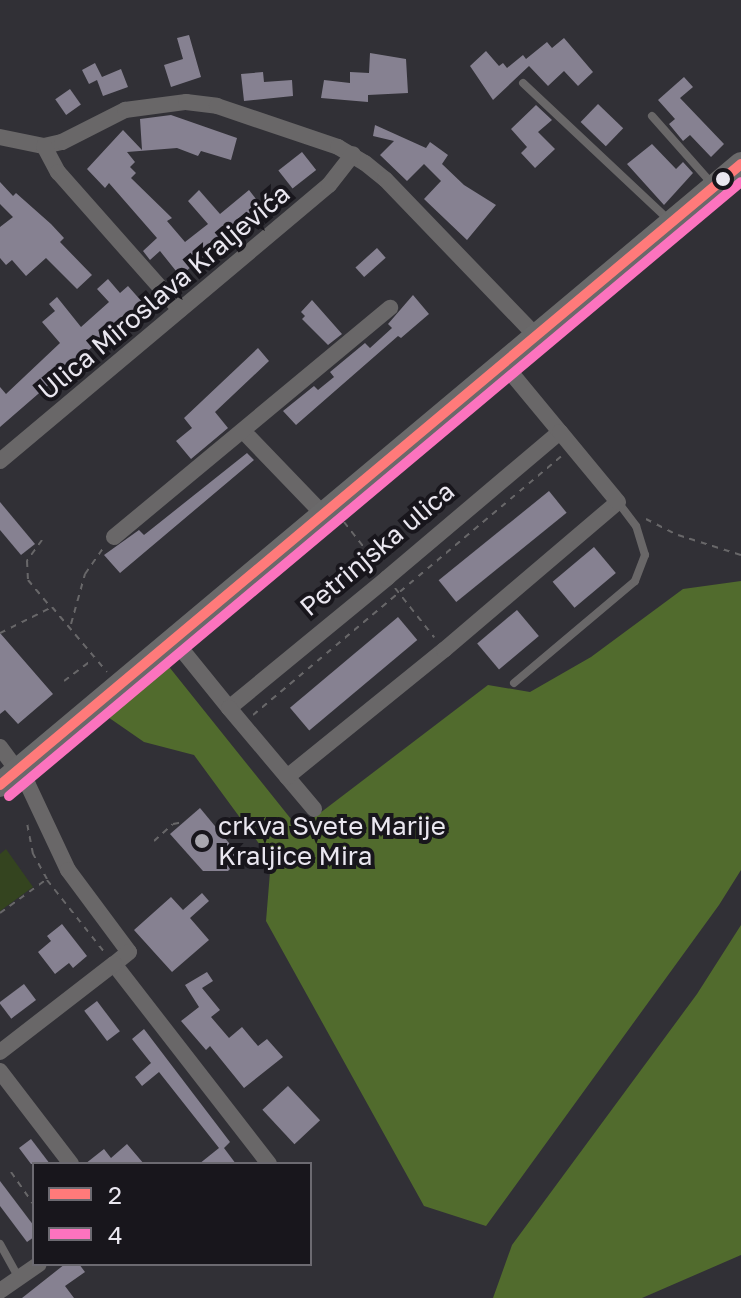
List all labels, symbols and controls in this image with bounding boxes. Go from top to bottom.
unlabelled marker [715,171,731,187]
street label: Ulica Miroslava Kraljevića [32,178,296,406]
street label: Petrinjska ulica [294,475,460,623]
place label: crkva Svete Marije Kraljice Mira [218,810,446,872]
marker: crkva Svete Marije Kraljice Mira [193,832,211,850]
legend [32,1162,312,1266]
text: 2 [108,1180,122,1209]
text: 4 [108,1220,123,1249]

